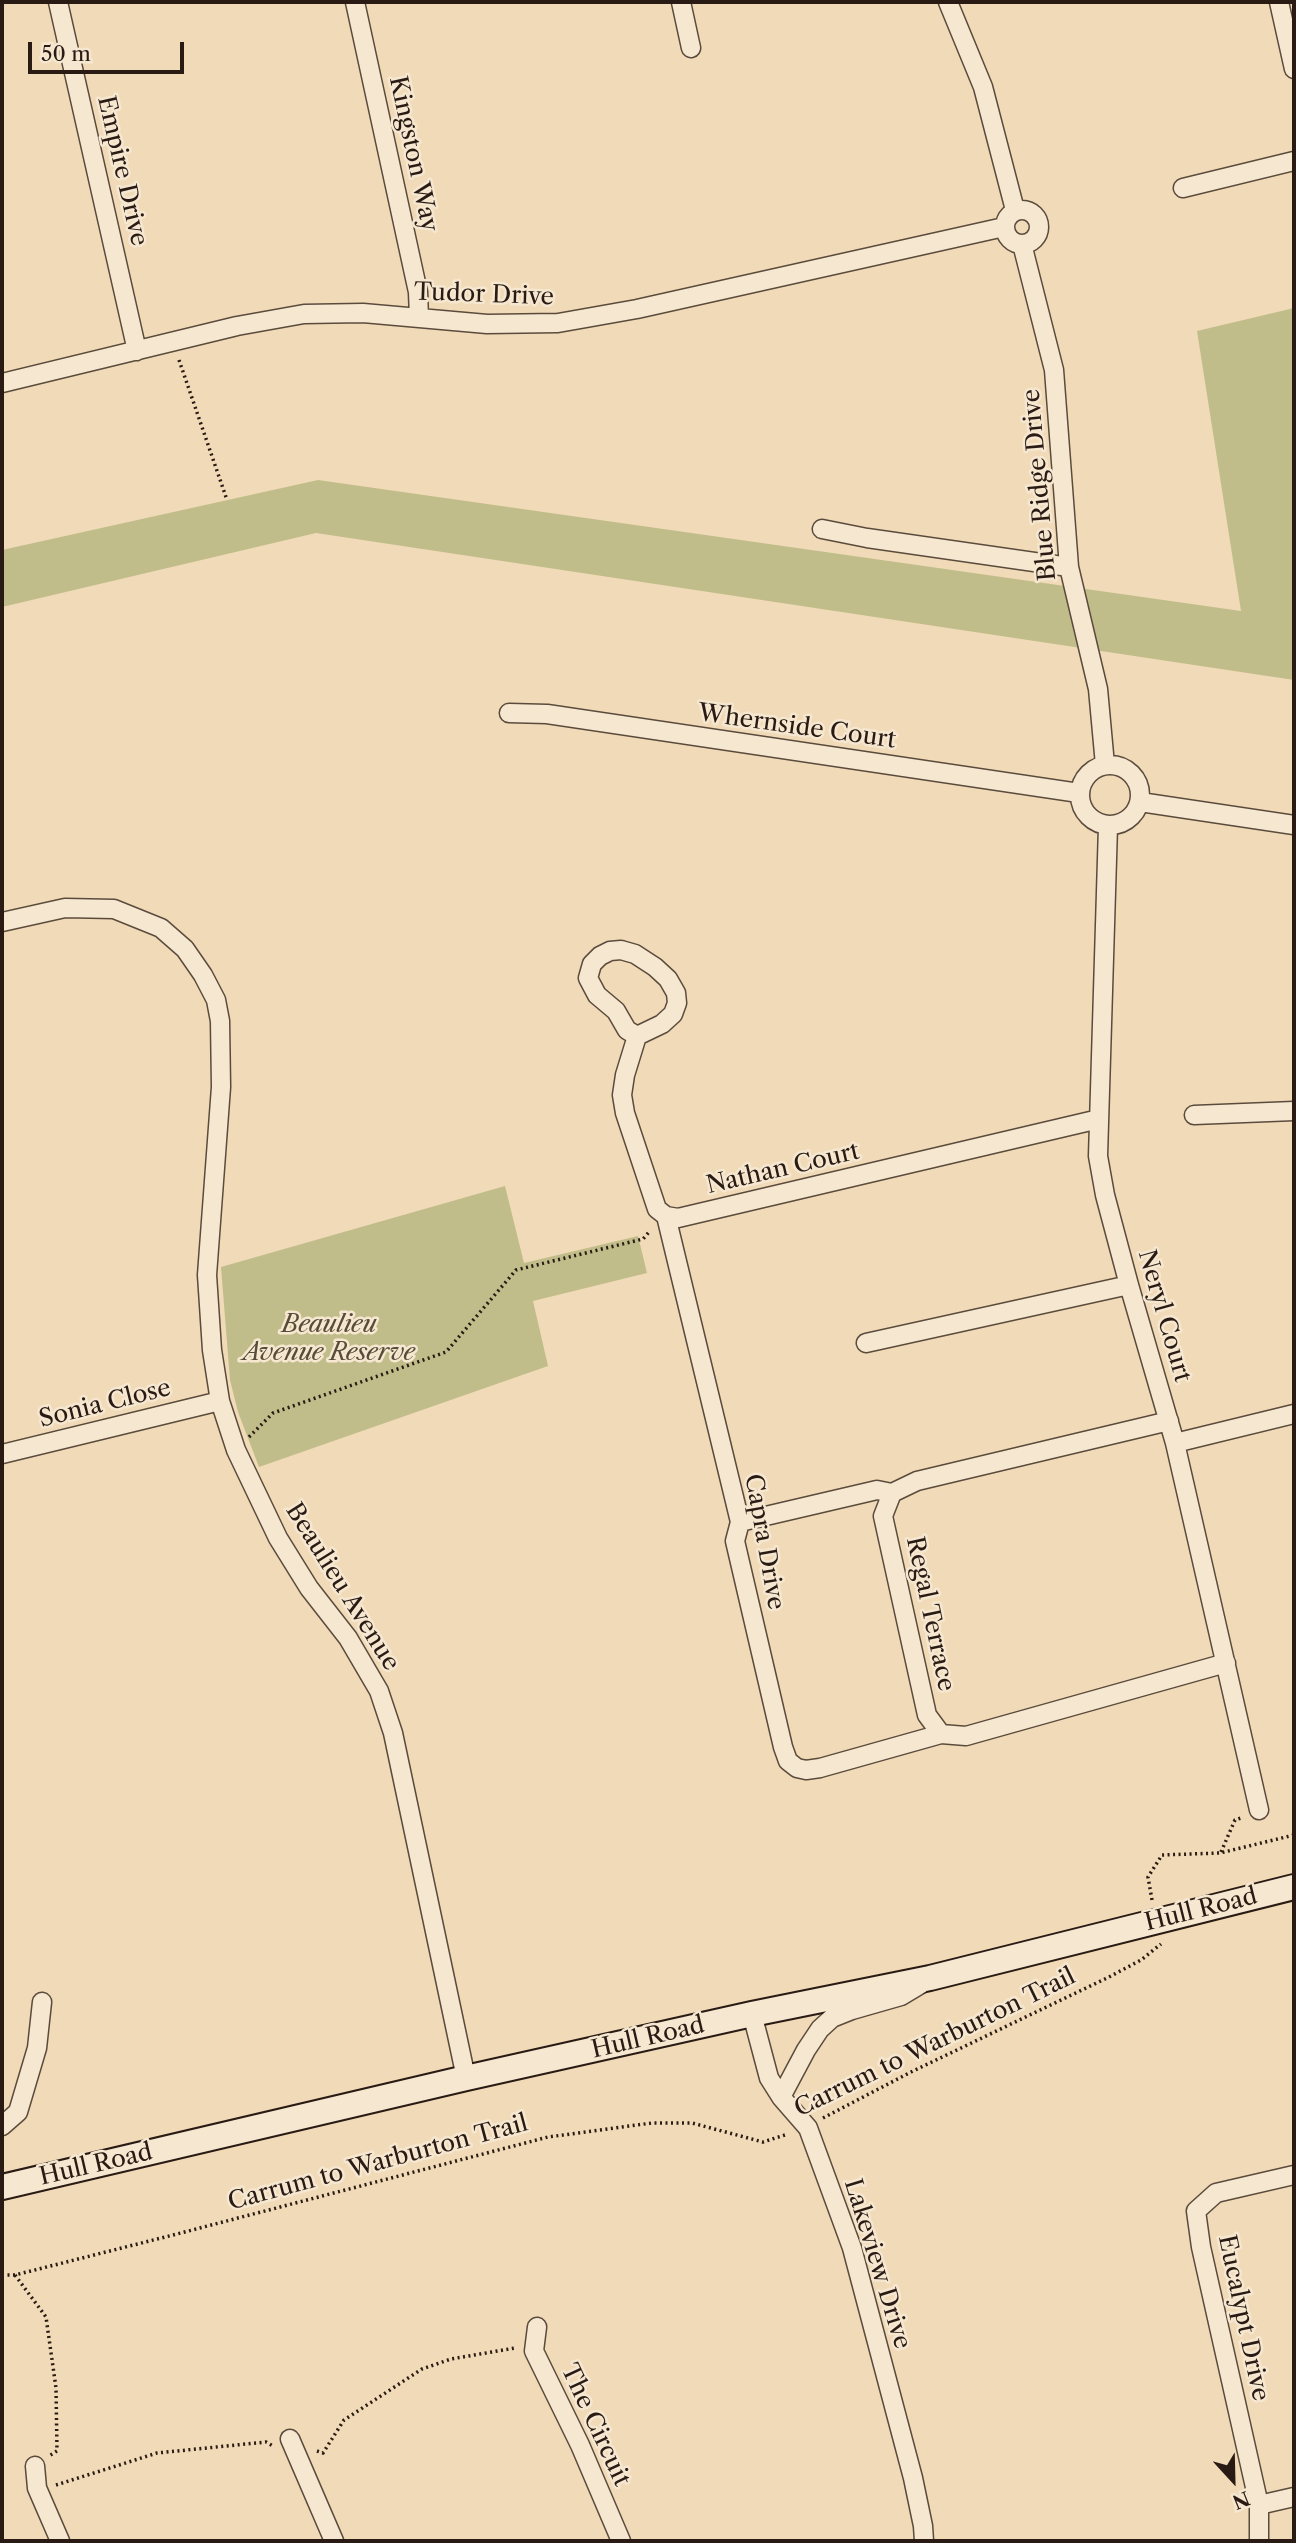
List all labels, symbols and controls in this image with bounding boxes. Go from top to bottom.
scale bar [32,28,187,72]
text: 50 m [41,41,91,66]
street label: Kingston Way [382,74,444,234]
street label: Empire Drive [91,93,153,249]
street label: Tudor Drive [413,278,555,312]
street label: Blue Ridge Drive [1017,388,1063,582]
street label: Whernside Court [696,699,898,755]
street label: Nathan Court [704,1137,862,1201]
street label: Neryl Court [1131,1247,1197,1385]
park label: Beaulieu Avenue Reserve [243,1311,415,1367]
street label: Sonia Close [36,1374,174,1434]
street label: Capra Drive [738,1472,790,1612]
street label: Beaulieu Avenue [279,1498,405,1676]
street label: Regal Terrace [900,1534,960,1694]
street label: Hull Road [1142,1882,1260,1938]
street label: Carrum to Warburton Trail [790,1962,1080,2124]
street label: Hull Road [589,2011,707,2065]
street label: Carrum to Warburton Trail [225,2109,531,2217]
street label: Hull Road [37,2138,155,2192]
street label: Lakeview Drive [837,2176,917,2352]
street label: Eucalypt Drive [1211,2232,1275,2404]
street label: The Circuit [554,2359,636,2491]
north arrow [1198,2445,1268,2515]
text: N [1229,2486,1253,2514]

